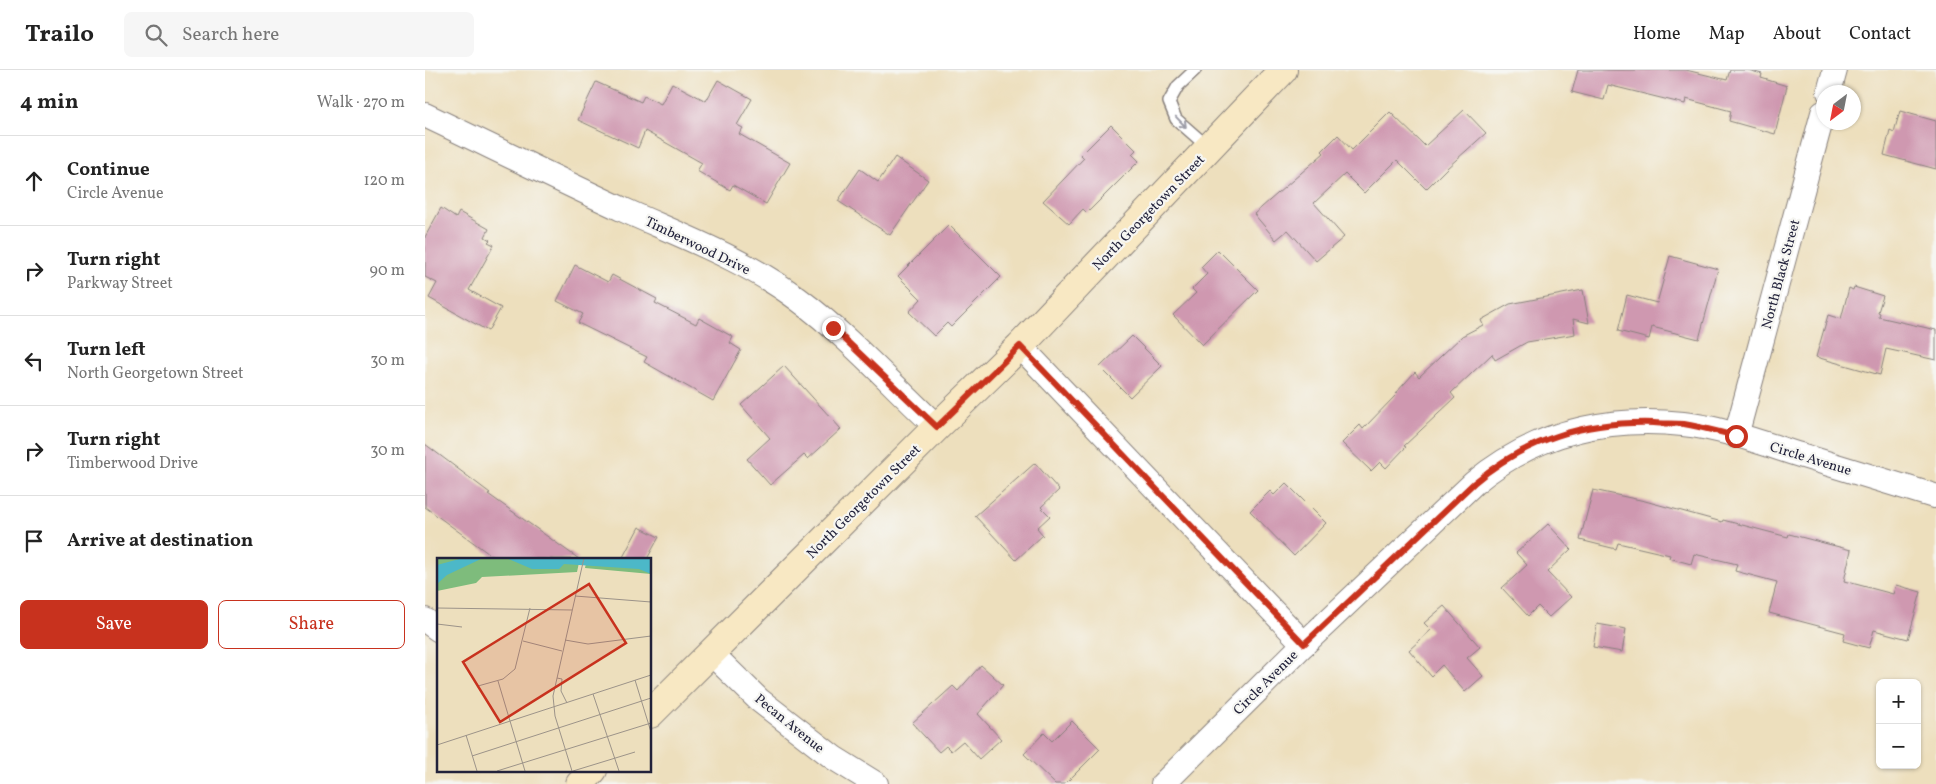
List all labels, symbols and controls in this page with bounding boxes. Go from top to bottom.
search box [124,12,474,57]
text: Trailo [25,18,94,52]
icon: search [142,21,170,49]
text: Search here [182,22,279,48]
text: Home [1633,22,1681,47]
text: Map [1709,22,1745,47]
text: About [1773,22,1821,47]
text: Contact [1849,22,1911,47]
north arrow [1816,85,1861,130]
text: 4 min [20,88,79,117]
text: Walk · 270 m [317,92,405,114]
one-way arrow [1175,116,1187,128]
street label: North Georgetown Street [1089,151,1210,275]
text: Continue [67,157,150,183]
icon: ahead [20,167,48,195]
text: 120 m [363,170,405,192]
text: Circle Avenue [67,183,164,205]
street label: Timberwood Drive [642,213,753,280]
street label: North Black Street [1758,217,1805,331]
text: Turn right [67,247,160,273]
icon: right [20,257,48,285]
text: 90 m [369,260,405,282]
text: Parkway Street [67,273,173,295]
route end [822,317,845,340]
text: Turn left [67,337,146,363]
icon: left [20,347,48,375]
text: 30 m [370,350,405,372]
text: North Georgetown Street [67,363,244,385]
route start [1725,425,1748,448]
text: Turn right [67,427,160,453]
icon: right [20,437,48,465]
street label: Circle Avenue [1767,438,1854,481]
text: 30 m [370,440,405,462]
street label: North Georgetown Street [803,441,925,563]
text: Timberwood Drive [67,453,198,475]
icon: arrive [20,527,48,555]
text: Arrive at destination [67,528,253,554]
inset map [437,558,651,772]
button: Save [20,600,208,649]
button: Share [218,600,405,649]
street label: Circle Avenue [1229,646,1303,720]
map controls [1876,679,1921,769]
button: + [1876,679,1921,724]
street label: Pecan Avenue [750,690,828,758]
button: − [1876,724,1921,769]

